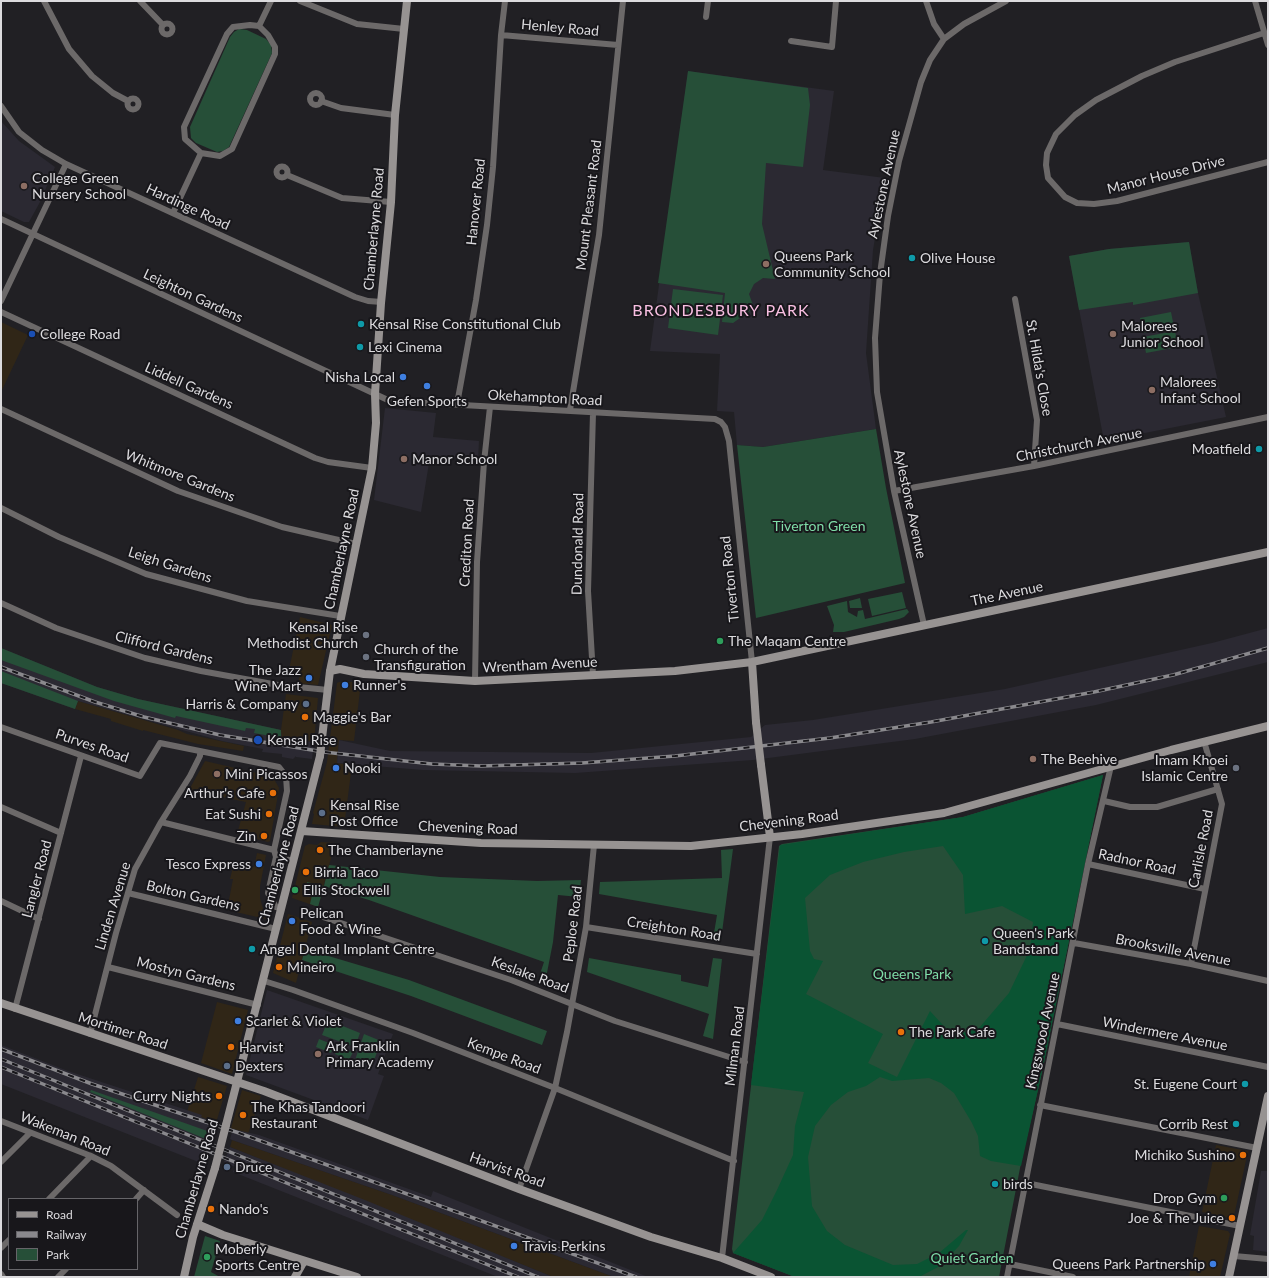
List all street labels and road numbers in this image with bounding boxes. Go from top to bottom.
street label: Henley Road [520,16,600,40]
street label: Aylestone Avenue [864,128,904,240]
street label: Mount Pleasant Road [573,139,605,271]
street label: Manor House Drive [1105,152,1227,198]
street label: Hanover Road [463,158,489,246]
street label: Chamberlayne Road [360,167,388,291]
street label: Hardinge Road [143,180,233,234]
street label: Leighton Gardens [141,266,245,326]
street label: St. Hilda's Close [1022,319,1056,417]
street label: Liddell Gardens [142,359,236,413]
street label: Okehampton Road [487,387,603,409]
street label: Christchurch Avenue [1014,425,1144,465]
street label: Whitmore Gardens [123,446,237,506]
street label: Aylestone Avenue [890,448,930,560]
street label: Chamberlayne Road [321,487,363,611]
street label: Dundonald Road [569,493,587,595]
street label: Crediton Road [456,499,478,587]
street label: Tiverton Road [717,535,743,623]
street label: Leigh Gardens [126,544,214,586]
street label: The Avenue [969,578,1045,610]
street label: Clifford Gardens [113,628,215,668]
street label: Wrentham Avenue [482,654,598,676]
street label: Purves Road [53,726,131,766]
street label: Chamberlayne Road [255,804,303,928]
street label: Chevening Road [738,807,840,835]
street label: Carlisle Road [1185,808,1217,890]
street label: Chevening Road [418,818,518,838]
street label: Langler Road [19,838,55,920]
street label: Radnor Road [1097,846,1177,878]
street label: Linden Avenue [92,860,134,952]
street label: Bolton Gardens [145,877,241,915]
street label: Peploe Road [560,885,586,963]
street label: Creighton Road [626,913,722,945]
street label: Brooksville Avenue [1114,931,1232,969]
street label: Keslake Road [489,953,571,997]
street label: Mostyn Gardens [135,954,237,994]
street label: Kingswood Avenue [1022,971,1064,1091]
street label: Milman Road [722,1005,748,1087]
street label: Mortimer Road [76,1009,170,1053]
street label: Windermere Avenue [1101,1014,1229,1054]
street label: Kempe Road [465,1034,543,1078]
street label: Wakeman Road [17,1108,113,1160]
street label: Chamberlayne Road [172,1118,222,1240]
street label: Harvist Road [467,1149,547,1191]

